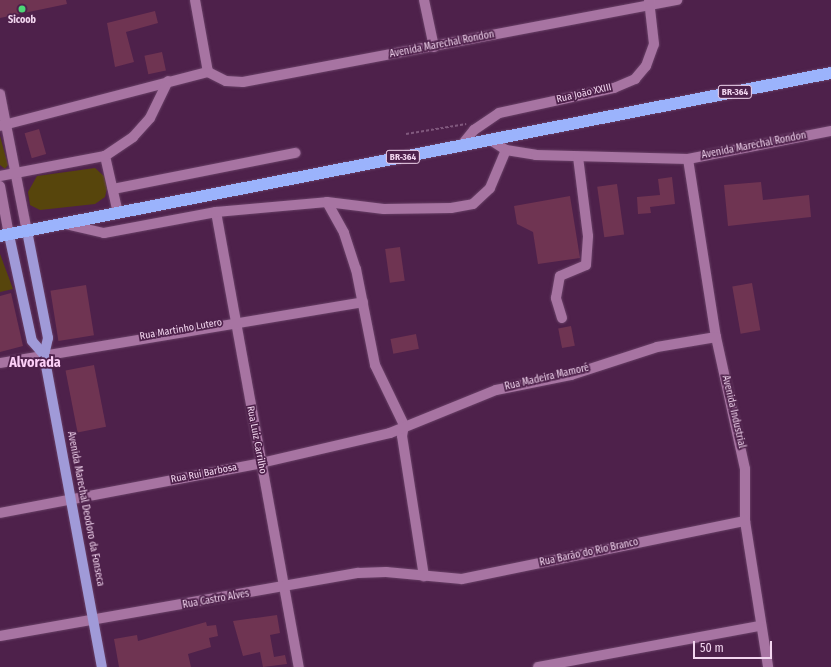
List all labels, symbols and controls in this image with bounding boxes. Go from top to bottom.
marker: Sicoob [17,4,27,14]
place label: Sicoob [8,15,36,27]
street label: Avenida Marechal Rondon [389,29,495,61]
street label: Rua João XXIII [555,82,613,106]
road number: BR-364 [717,85,753,99]
street label: Avenida Marechal Rondon [701,130,807,162]
road number: BR-364 [385,150,421,164]
street label: Rua Martinho Lutero [139,317,223,343]
district label: Alvorada [9,355,61,371]
street label: Rua Madeira Mamoré [504,362,590,394]
street label: Avenida Industrial [719,374,747,450]
street label: Rua Luiz Carrilho [244,405,268,475]
street label: Avenida Marechal Deodoro da Fonseca [64,431,106,587]
street label: Rua Rui Barbosa [170,462,238,486]
street label: Rua Barão do Rio Branco [538,537,640,569]
street label: Rua Castro Alves [182,588,250,612]
scale bar [695,633,774,659]
text: 50 m [700,641,724,655]

